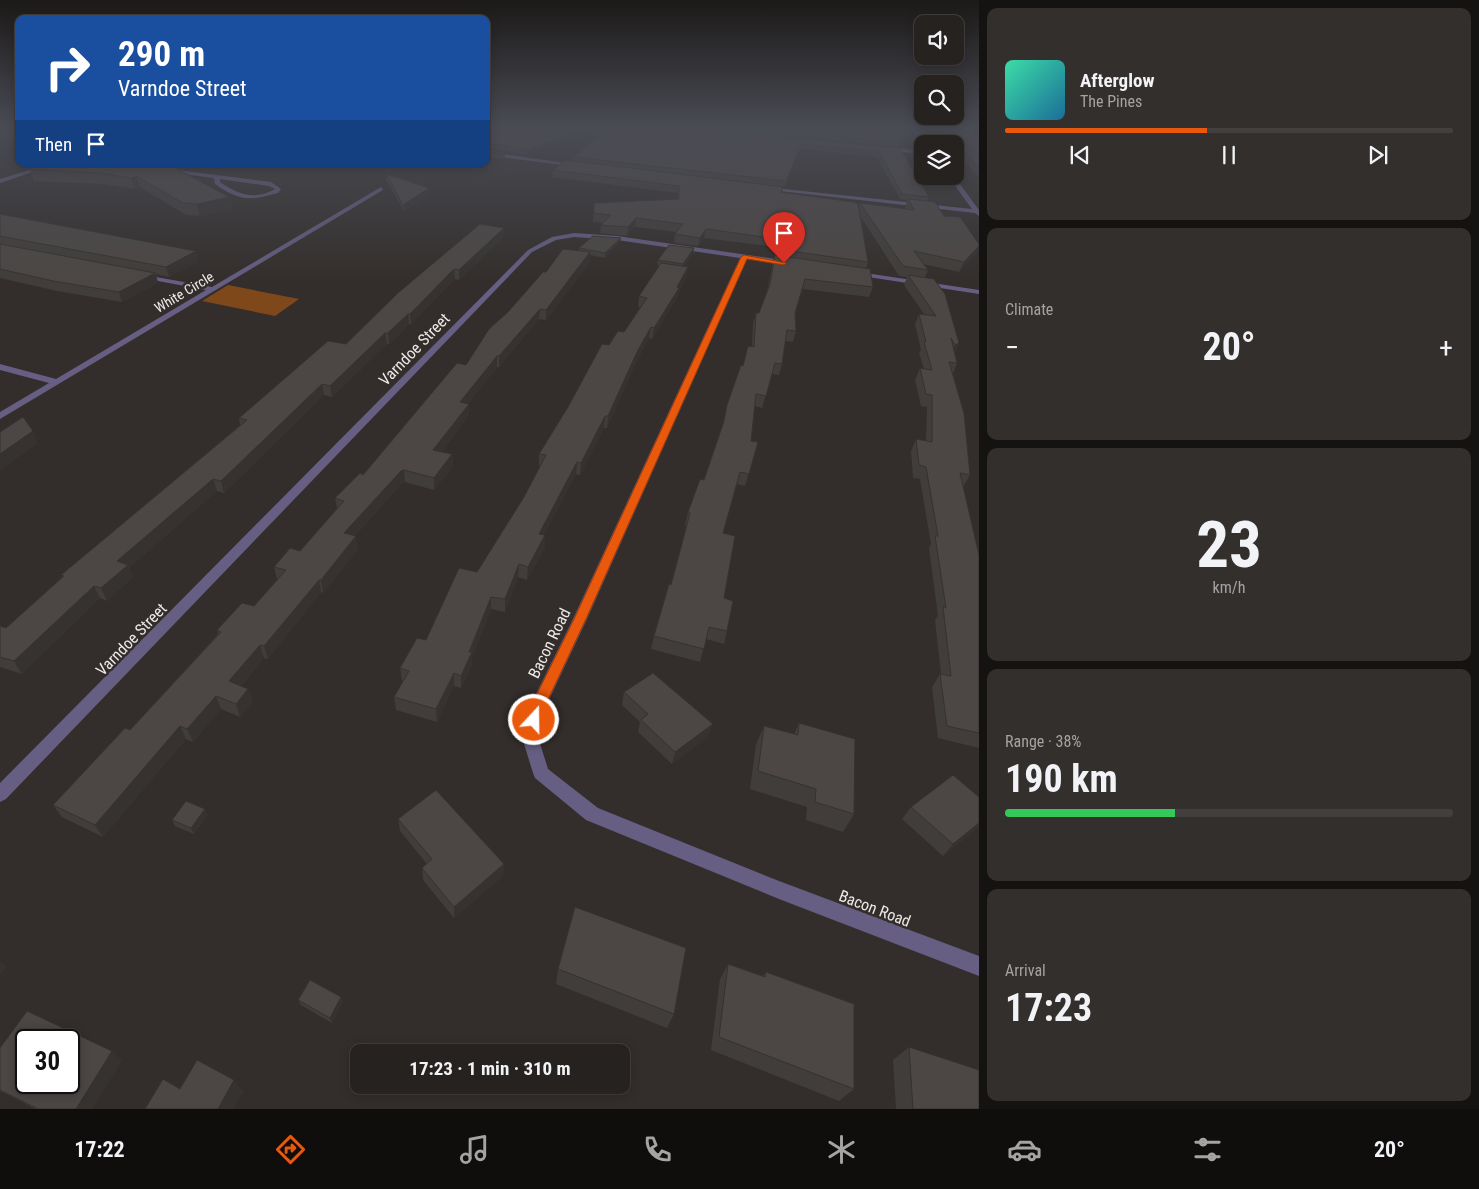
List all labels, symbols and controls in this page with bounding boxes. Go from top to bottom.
map controls [914,15,964,185]
button: sound [914,15,964,65]
text: 290 m [118,34,205,75]
icon: right [35,35,100,100]
text: Afterglow [1080,69,1154,92]
button: search [914,75,964,125]
text: Varndoe Street [118,76,247,101]
text: The Pines [1080,92,1142,111]
icon: arrive [82,130,110,158]
text: Then [35,133,72,156]
button: layers [914,135,964,185]
icon: previous [1066,141,1094,169]
icon: pause [1215,141,1243,169]
icon: next [1364,141,1392,169]
pin [763,212,805,263]
icon: arrive [770,219,798,247]
street label: White Circle [152,268,217,316]
text: Climate [1005,300,1053,319]
street label: Varndoe Street [375,309,454,390]
text: 20° [1202,325,1256,369]
text: − [1005,331,1019,364]
text: + [1439,331,1453,364]
text: 23 [1196,507,1262,583]
text: km/h [1213,578,1245,597]
street label: Varndoe Street [92,599,171,680]
street label: Bacon Road [524,605,575,681]
position arrow [507,693,559,745]
text: Range · 38% [1005,732,1081,751]
text: 190 km [1005,757,1118,801]
street label: Bacon Road [836,886,913,931]
text: Arrival [1005,961,1046,980]
text: 17:23 [1005,986,1092,1030]
speed limit sign: 30 [15,1029,80,1094]
text: 17:23 · 1 min · 310 m [409,1057,571,1080]
icon: directions [273,1132,308,1167]
icon: music [457,1132,492,1167]
icon: phone [640,1132,675,1167]
icon: climate [824,1132,859,1167]
icon: car [1007,1132,1042,1167]
icon: filters [1190,1132,1225,1167]
text: 17:22 [74,1137,125,1162]
text: 20° [1374,1137,1405,1162]

